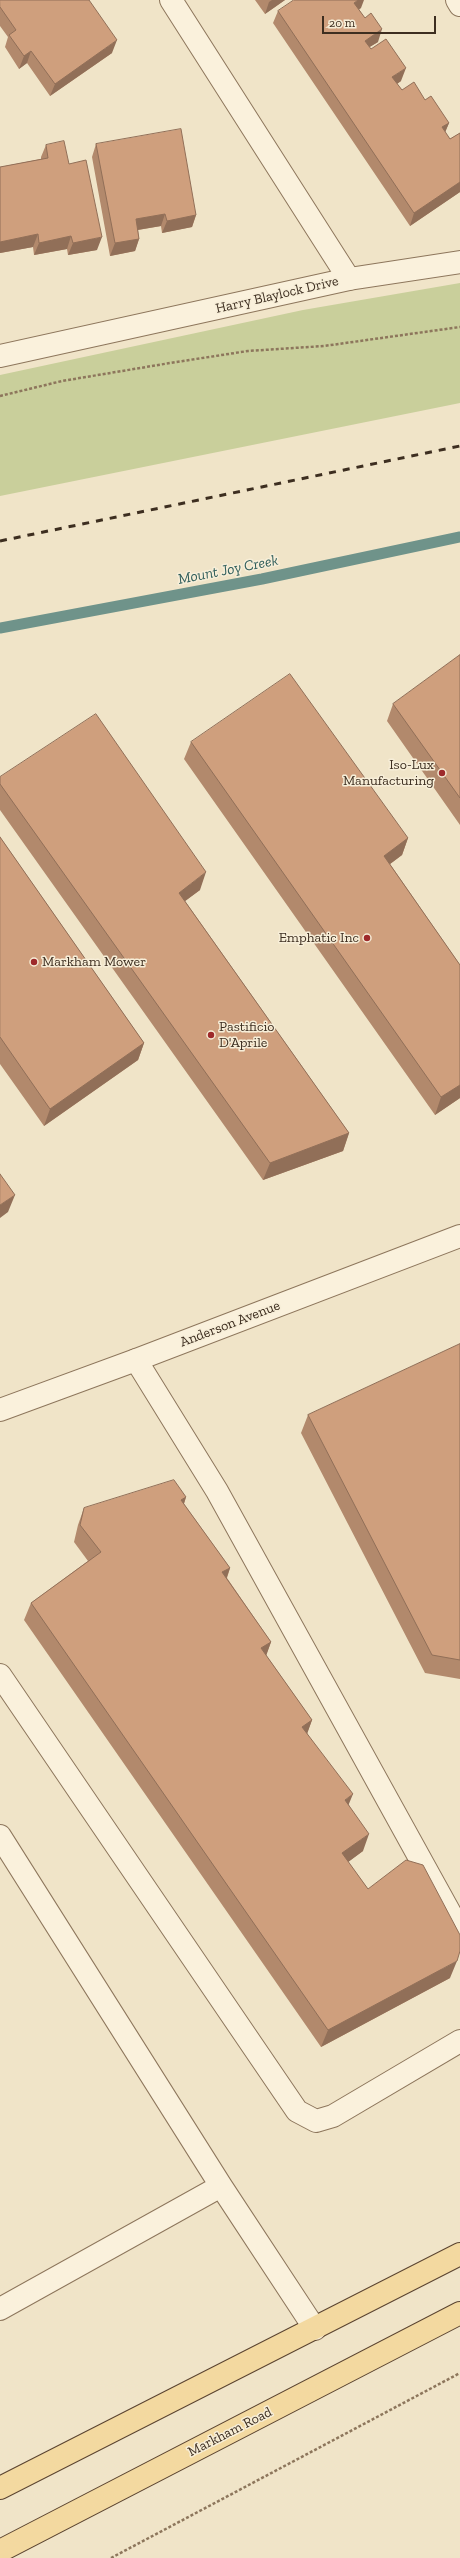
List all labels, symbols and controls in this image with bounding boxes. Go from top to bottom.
scale bar [324,8,438,34]
text: 20 m [329,16,355,30]
street label: Harry Blaylock Drive [214,273,340,317]
water label: Mount Joy Creek [176,551,280,589]
place label: Iso-Lux Manufacturing [343,757,434,790]
marker: Iso-Lux Manufacturing [437,768,447,778]
place label: Emphatic Inc [279,930,359,946]
marker: Emphatic Inc [362,933,372,943]
place label: Markham Mower [42,954,146,970]
marker: Markham Mower [29,957,39,967]
place label: Pastificio D'Aprile [219,1019,274,1052]
marker: Pastificio D'Aprile [206,1030,216,1040]
street label: Anderson Avenue [177,1297,283,1351]
street label: Markham Road [185,2404,275,2460]

